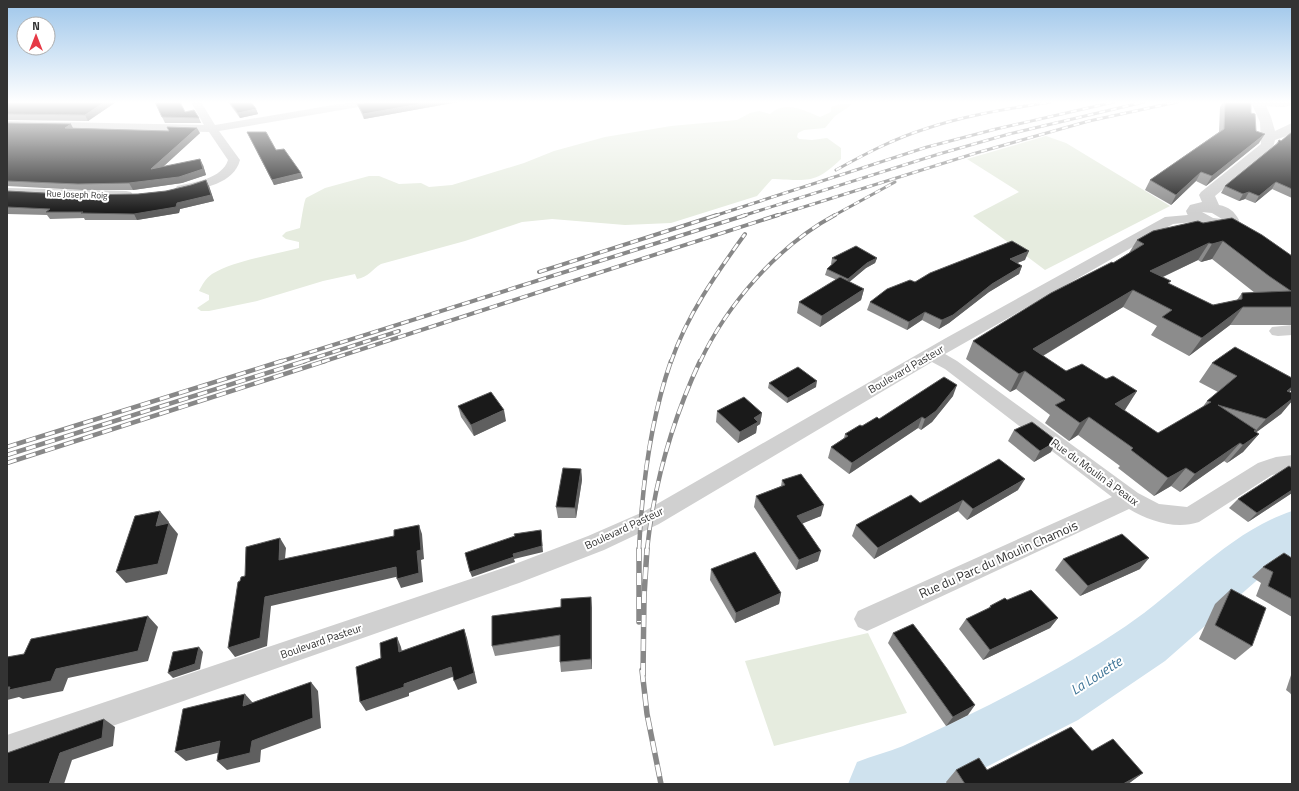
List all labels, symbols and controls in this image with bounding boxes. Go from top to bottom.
north arrow [16,16,56,56]
text: N [32,18,40,34]
street label: Rue Joseph Roig [46,186,108,202]
street label: Boulevard Pasteur [865,341,947,397]
street label: Rue du Moulin à Peaux [1048,435,1142,509]
street label: Boulevard Pasteur [582,503,666,553]
street label: Rue du Parc du Moulin Chamois [915,515,1081,603]
street label: Boulevard Pasteur [278,620,364,662]
water label: La Louette [1066,650,1127,699]

